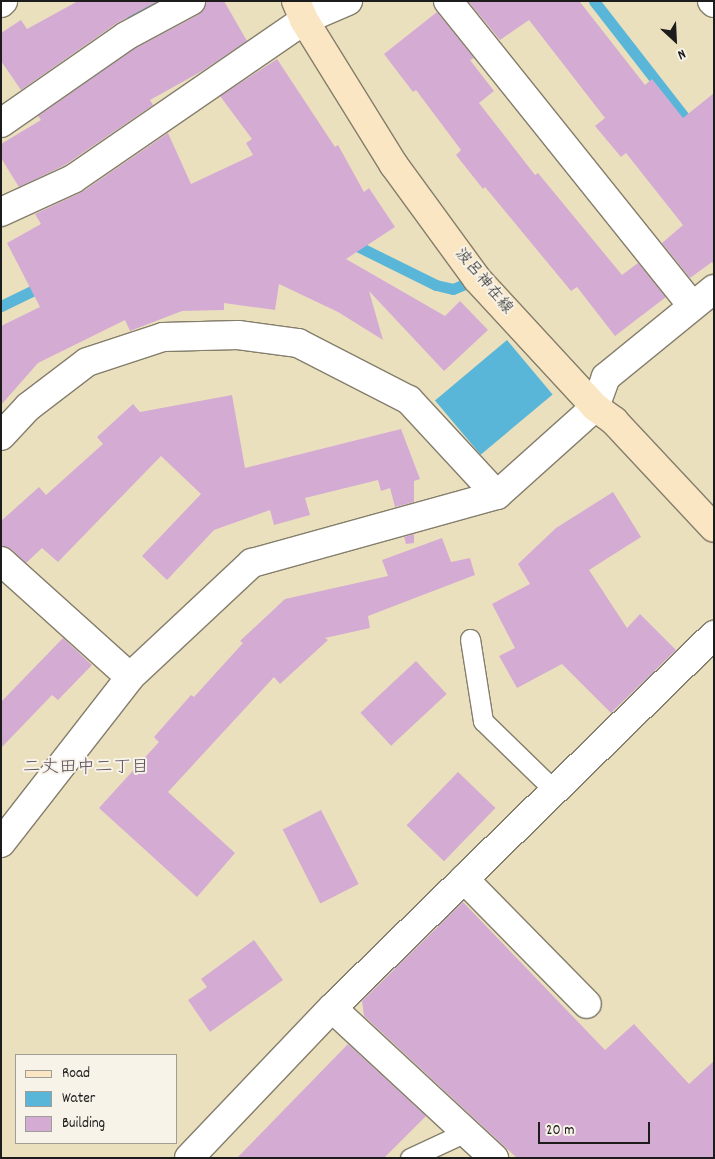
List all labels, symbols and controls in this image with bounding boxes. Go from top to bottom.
north arrow [650,15,700,65]
text: N [674,43,689,64]
street label: 波呂神在線 [450,245,516,319]
district label: 二丈田中二丁目 [23,758,149,780]
legend [15,1054,178,1144]
text: Road [62,1063,90,1085]
text: Water [62,1088,95,1110]
scale bar [540,1112,652,1144]
text: Building [62,1113,105,1135]
text: 20 m [546,1120,574,1142]

